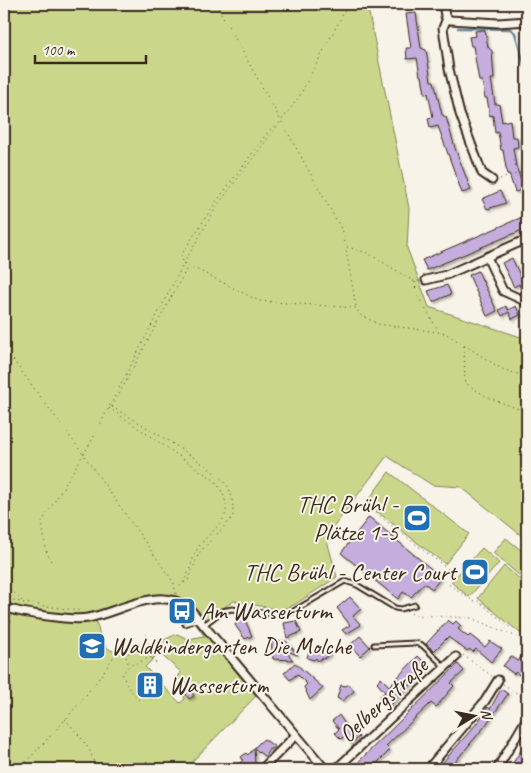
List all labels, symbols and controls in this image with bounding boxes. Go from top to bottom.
scale bar [35,32,146,64]
text: 100 m [42,41,76,60]
place label: THC Brühl - Plätze 1-5 [297,489,399,547]
sports icon: THC Brühl - Plätze 1-5 [402,503,432,533]
place label: THC Brühl - Center Court [244,557,458,587]
sports icon: THC Brühl - Center Court [460,557,490,587]
bus stop icon: Am Wasserturm [167,596,197,626]
place label: Am Wasserturm [201,596,334,626]
school or university icon: Waldkindergarten Die Molche [77,631,107,661]
place label: Waldkindergarten Die Molche [111,631,353,661]
street label: Oelbergstraße [332,650,436,749]
building icon: Wasserturm [135,670,165,700]
place label: Wasserturm [169,670,269,700]
north arrow [448,690,498,740]
text: N [477,708,496,722]

